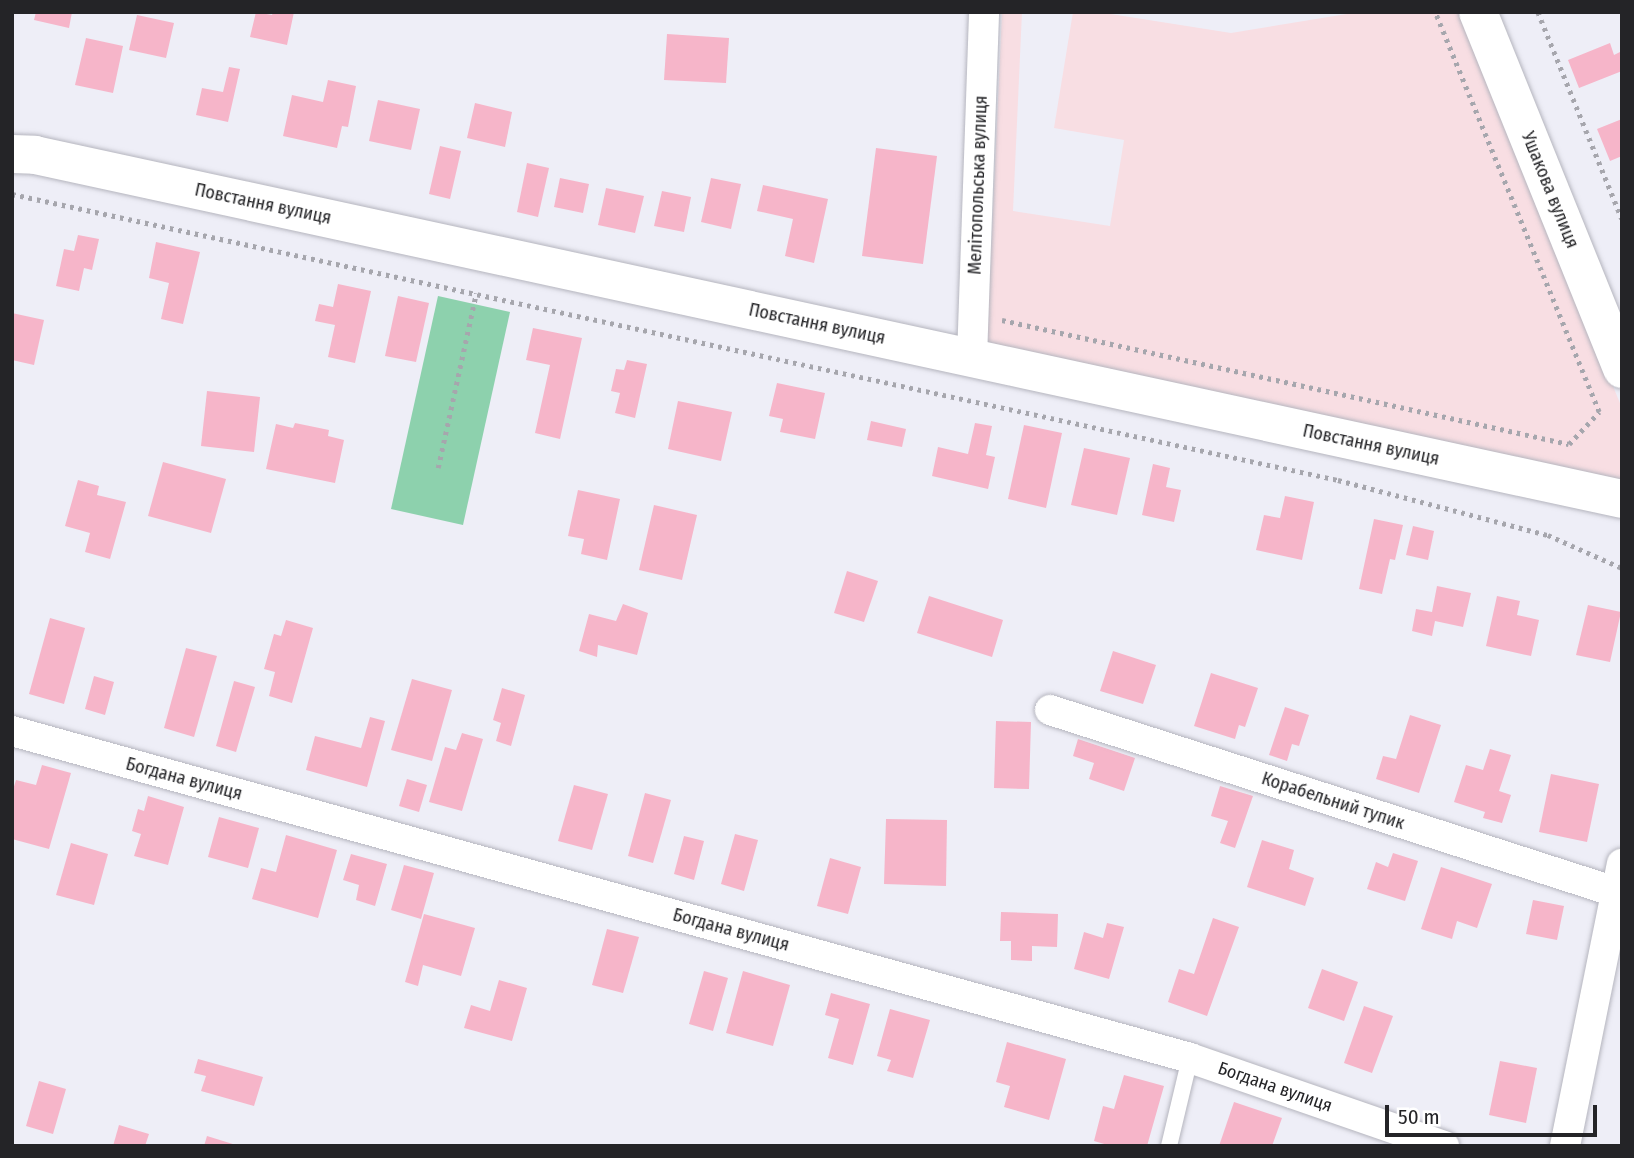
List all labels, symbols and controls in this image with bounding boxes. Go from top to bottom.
street label: Мелітопольська вулиця [964,95,992,275]
street label: Ушакова вулиця [1517,129,1583,251]
street label: Повстання вулиця [193,179,333,229]
street label: Повстання вулиця [747,299,887,349]
street label: Повстання вулиця [1301,420,1441,470]
street label: Богдана вулиця [123,753,245,805]
street label: Корабельний тупик [1259,768,1407,834]
street label: Богдана вулиця [670,904,792,956]
street label: Богдана вулиця [1215,1057,1335,1117]
scale bar [1389,1092,1601,1136]
text: 50 m [1398,1104,1440,1130]

